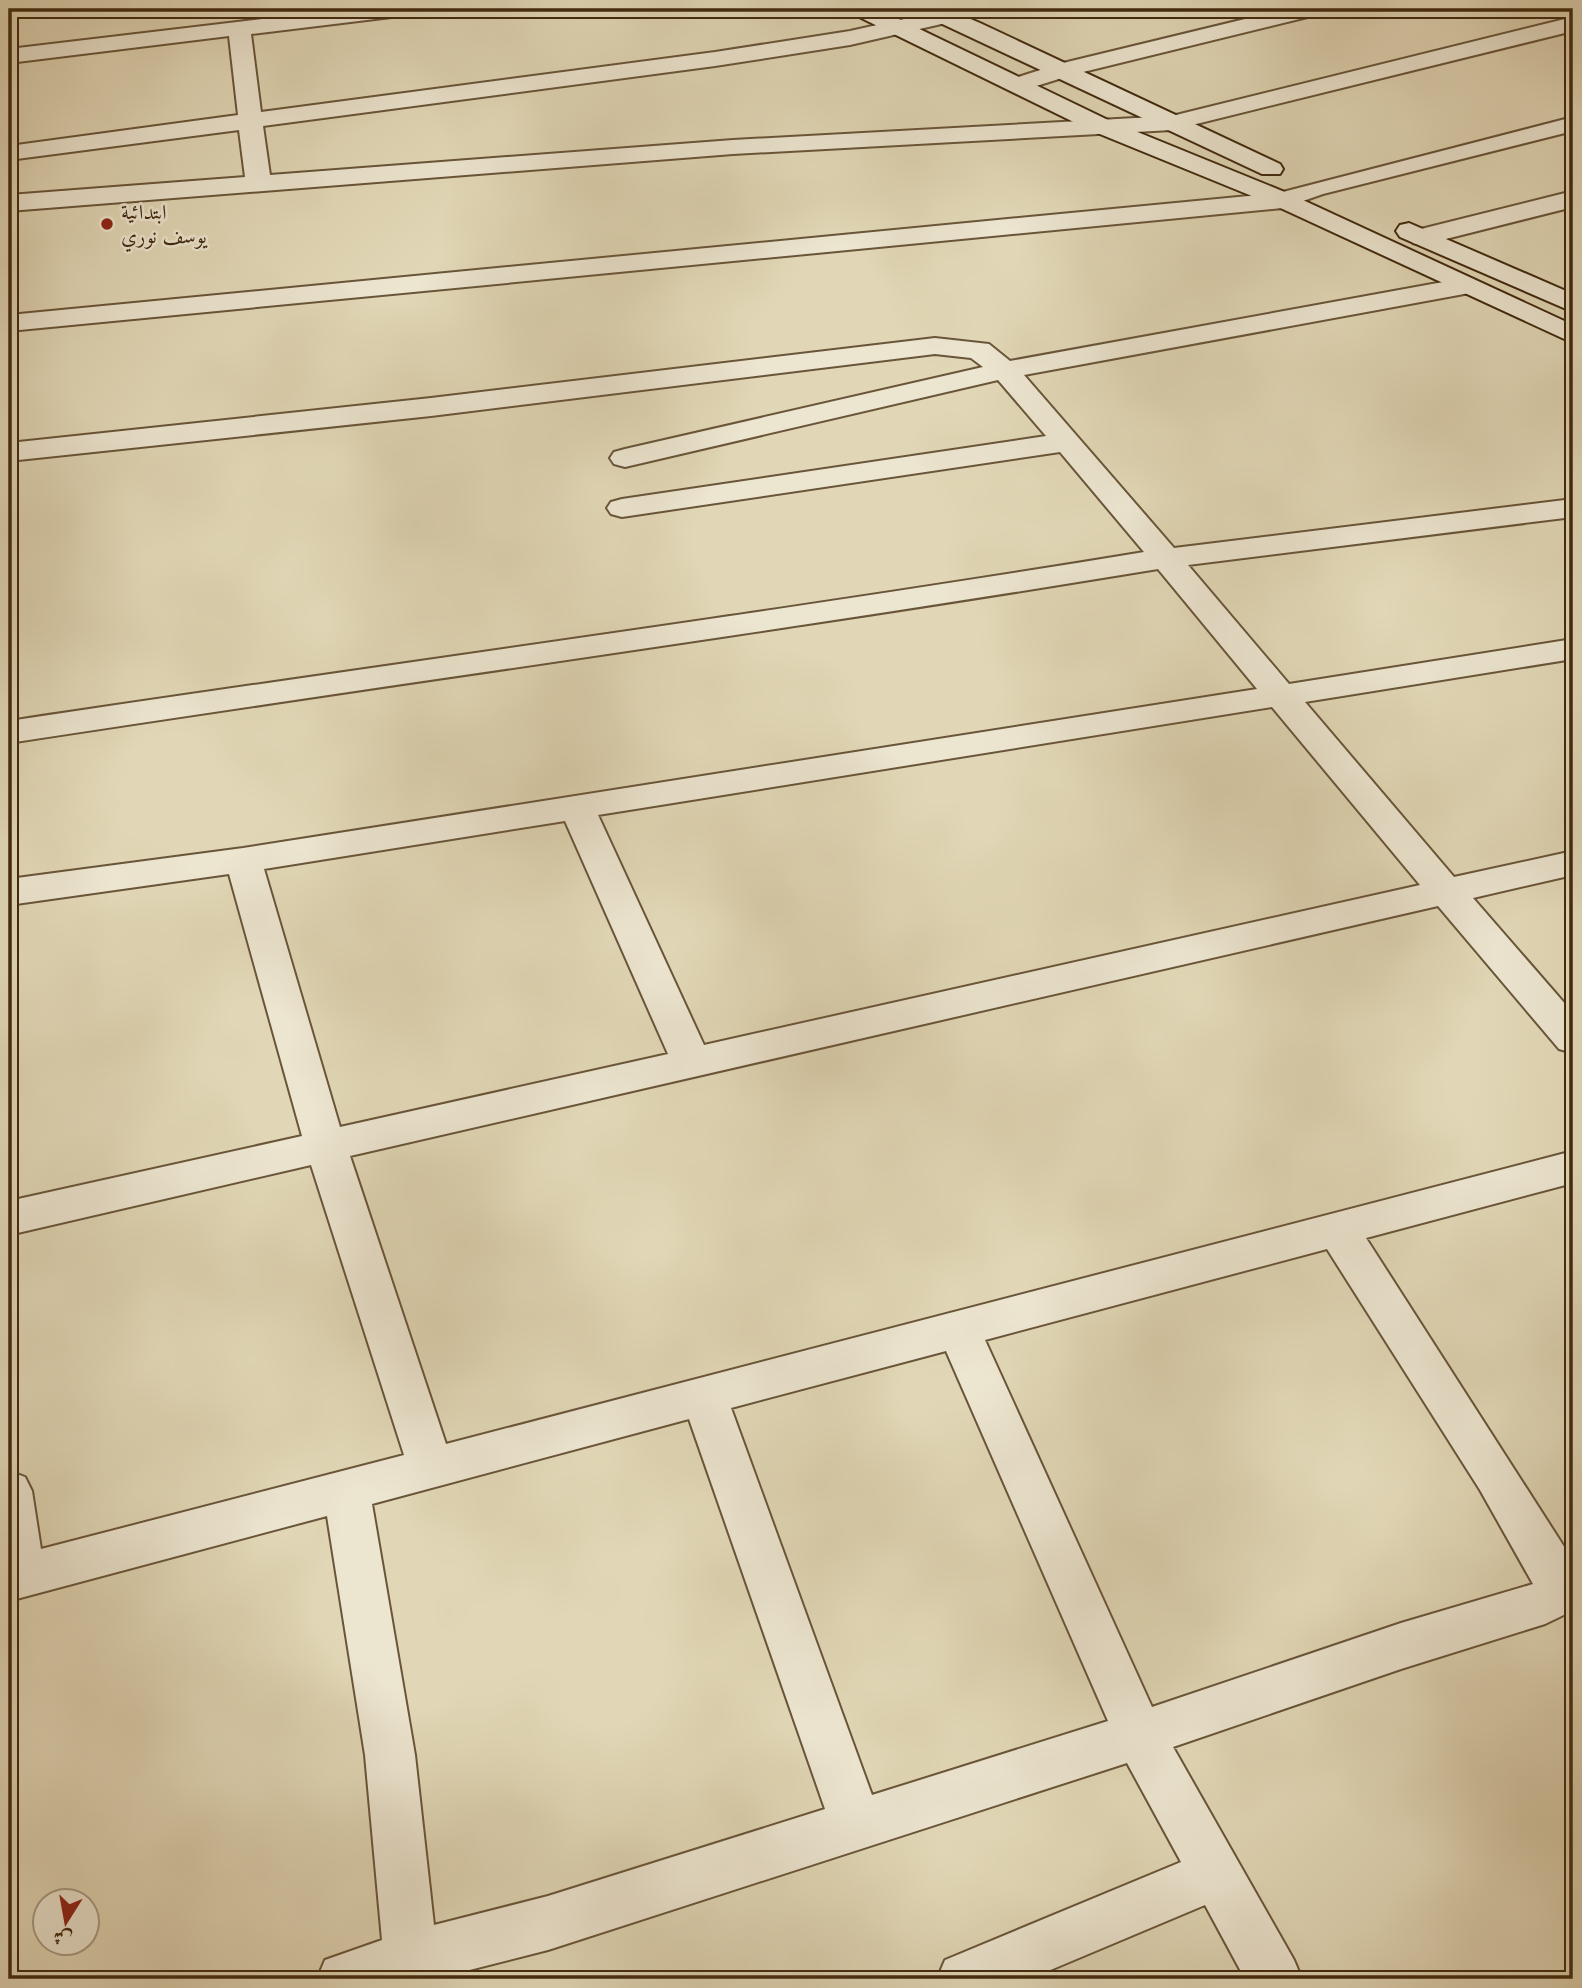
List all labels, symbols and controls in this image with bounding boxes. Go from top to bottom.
place label: ابتدائية يوسف نوري [121,203,208,252]
marker: ابتدائية يوسف نوري [99,216,115,232]
north arrow [32,1886,102,1956]
text: ش [52,1925,74,1947]

